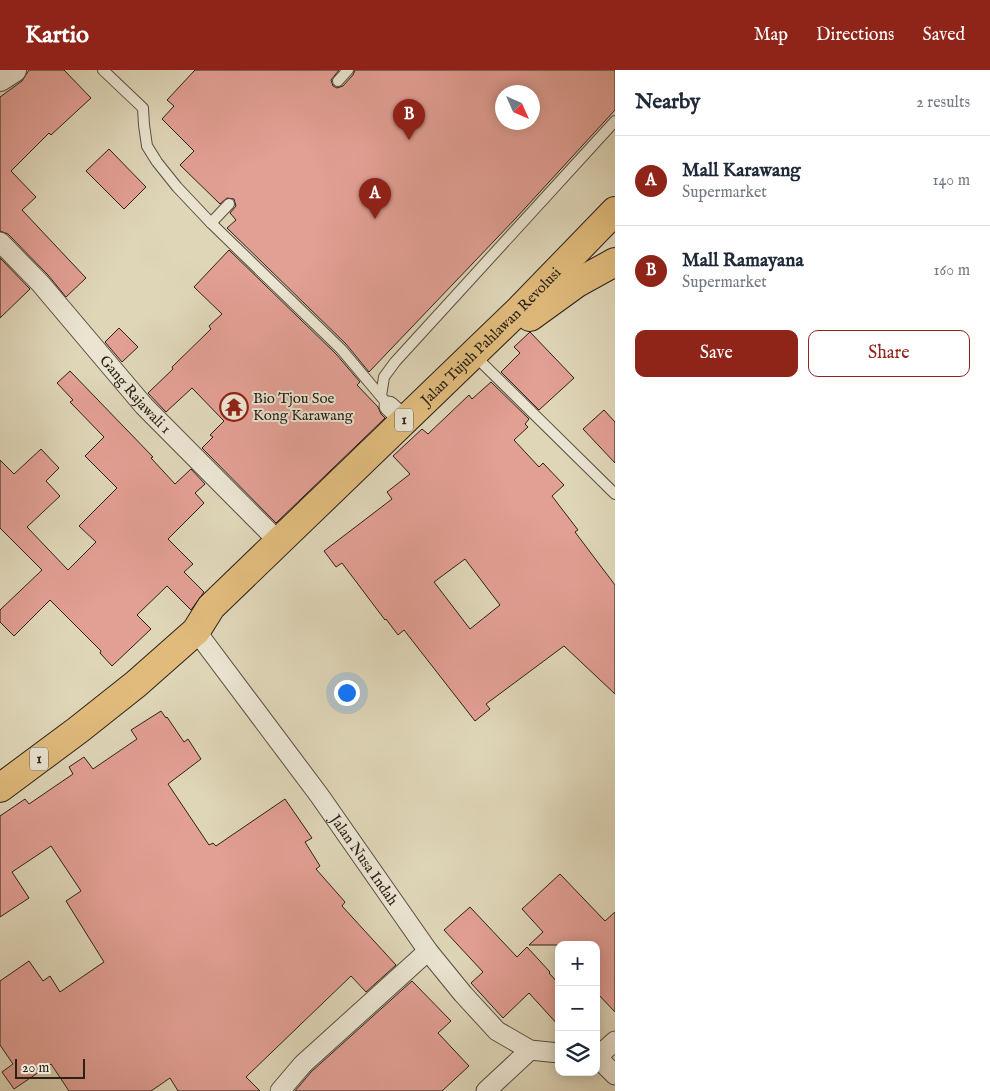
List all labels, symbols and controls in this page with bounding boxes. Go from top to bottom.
text: Kartio [25,20,89,51]
text: Map [754,24,788,47]
text: Directions [816,24,894,47]
text: Saved [922,24,965,47]
north arrow [495,85,540,130]
text: Nearby [635,89,700,116]
text: 2 results [916,93,970,113]
pin: B [393,99,425,140]
text: Mall Karawang [682,159,801,183]
text: A [646,171,656,191]
text: 140 m [932,171,970,191]
pin: A [359,178,391,219]
text: Supermarket [682,183,767,203]
text: Mall Ramayana [682,249,804,273]
text: B [646,261,656,281]
text: 160 m [934,261,970,281]
street label: Jalan Tujuh Pahlawan Revolusi [415,263,565,411]
text: Supermarket [682,273,767,293]
button: Save [635,330,798,377]
button: Share [808,330,970,377]
street label: Gang Rajawali 1 [96,351,175,438]
place label: Bio Tjou Soe Kong Karawang [253,389,354,425]
temple icon: Bio Tjou Soe Kong Karawang [219,392,249,422]
road number: 1 [395,408,413,432]
your location [334,680,360,706]
road number: 1 [30,748,48,771]
street label: Jalan Nusa Indah [325,809,403,909]
map controls [555,941,600,1076]
button: + [555,941,600,986]
button: − [555,986,600,1031]
button: layers [555,1031,600,1076]
scale bar [15,1056,85,1079]
text: 20 m [22,1059,49,1077]

